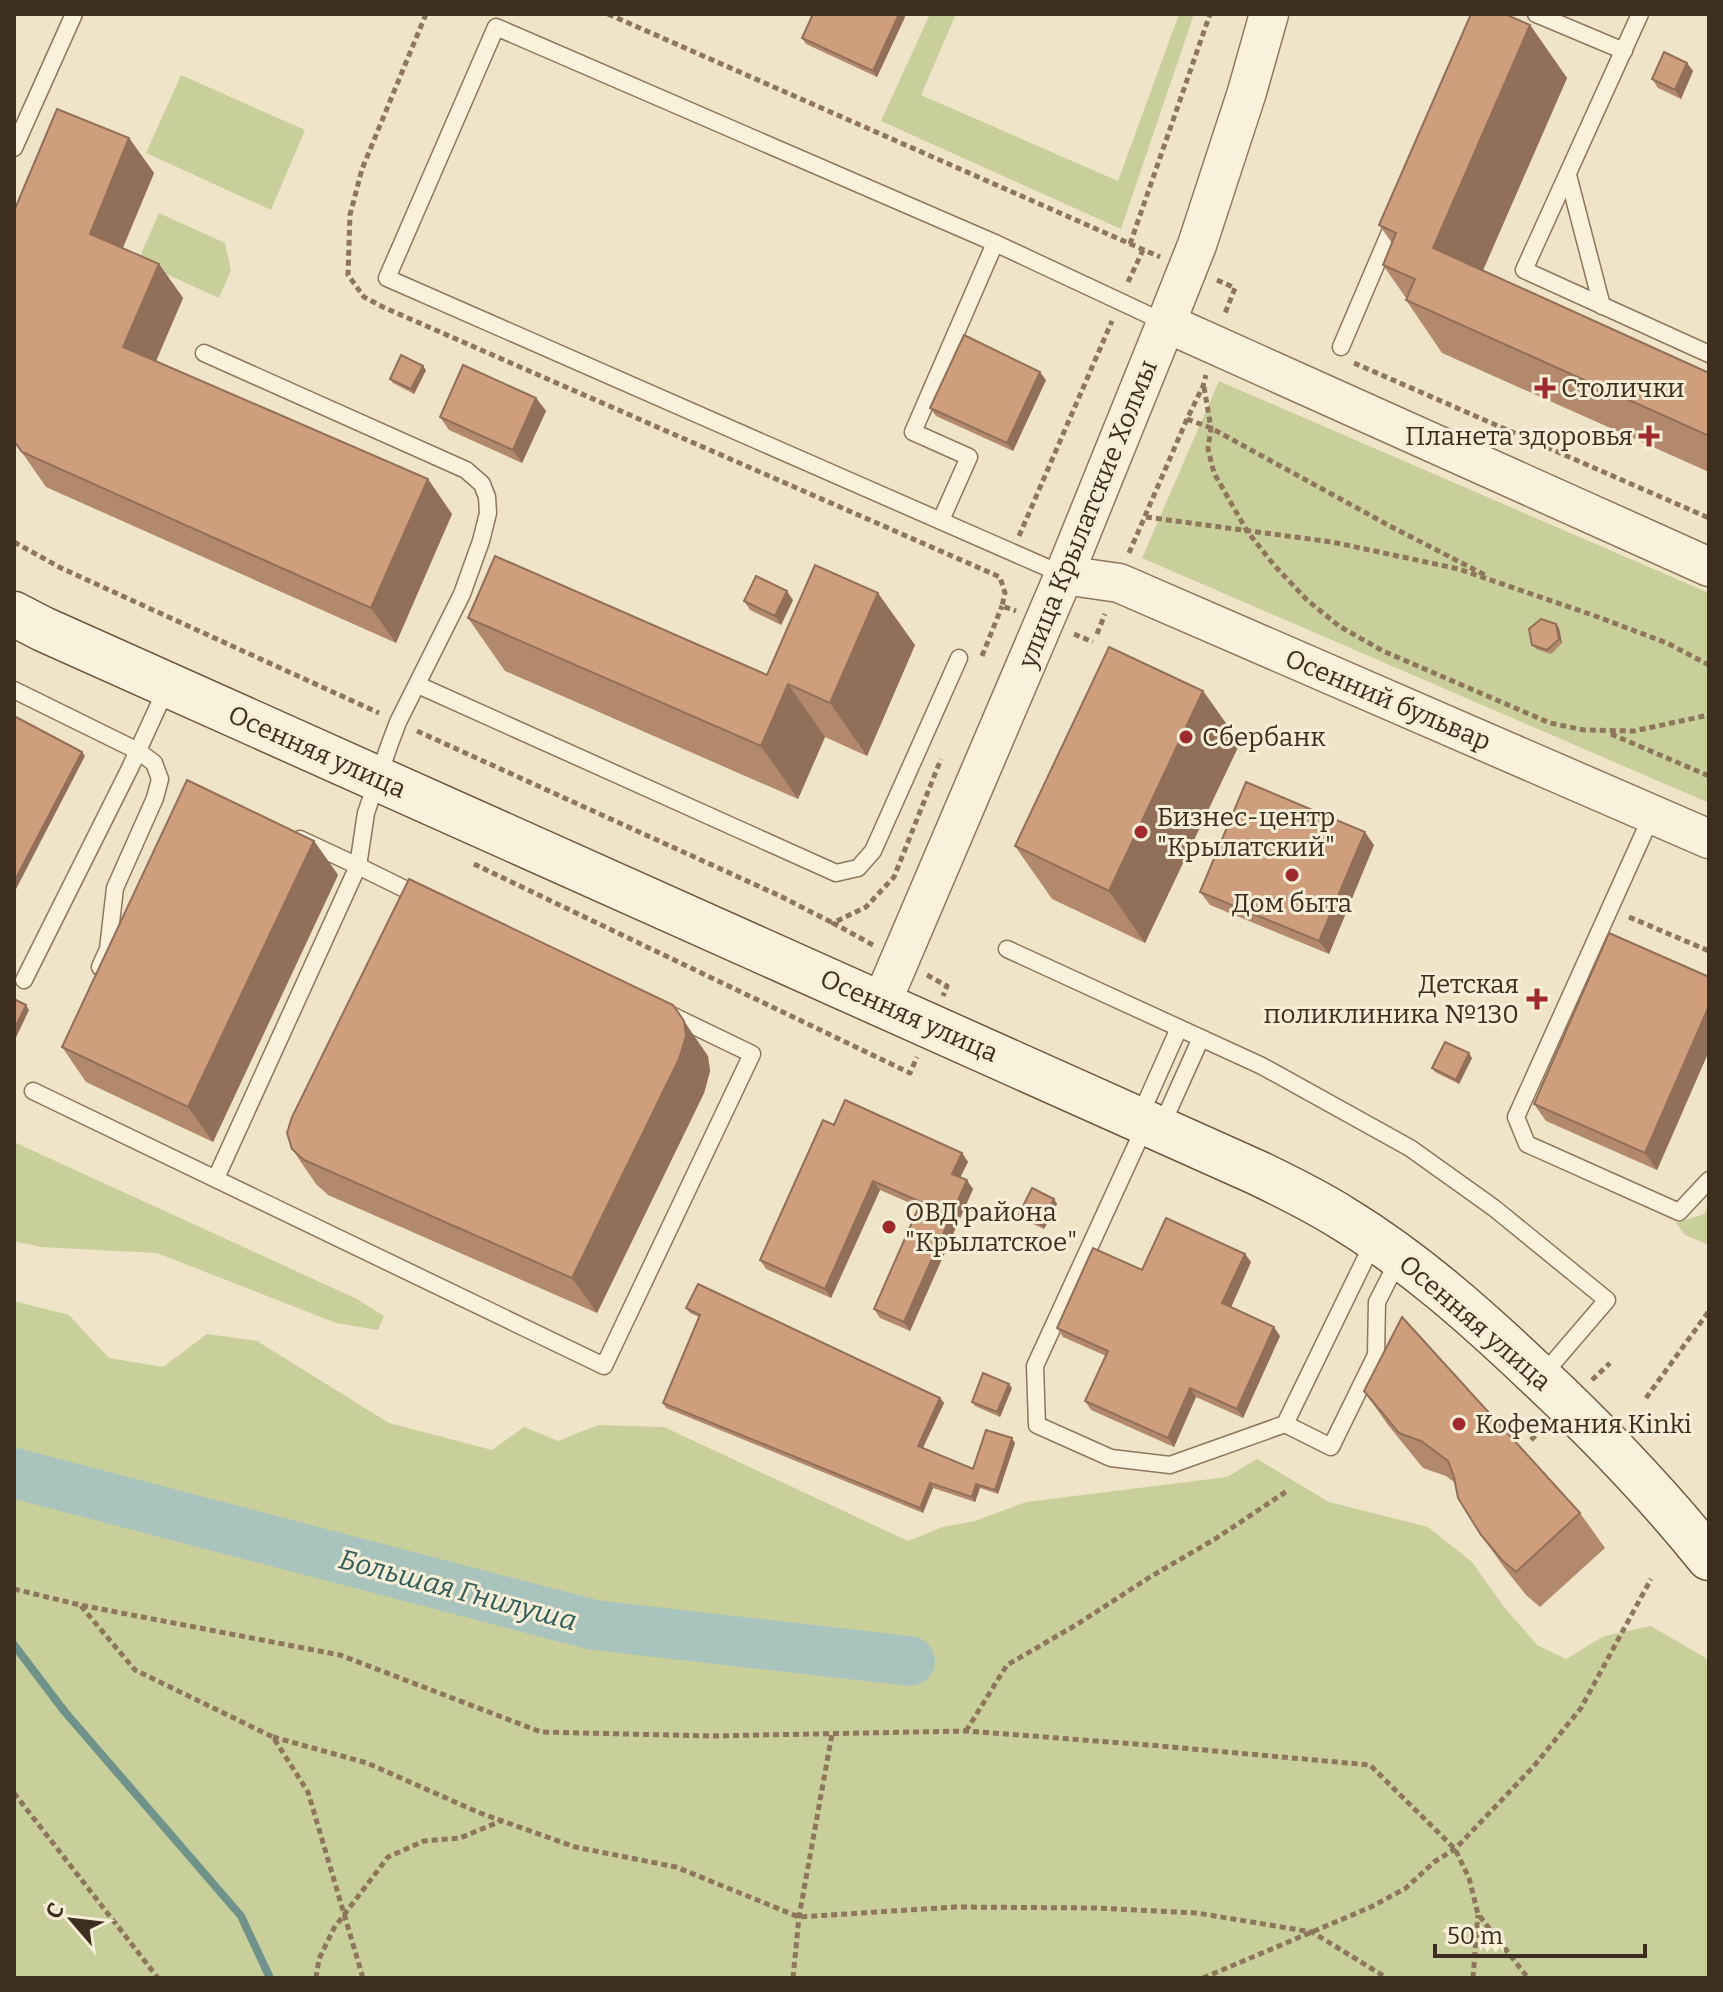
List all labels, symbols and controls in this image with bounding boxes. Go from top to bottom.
street label: улица Крылатские Холмы [1012,356,1164,673]
place label: Столички [1561,373,1684,404]
marker: Столички [1536,379,1554,397]
place label: Планета здоровья [1405,421,1633,452]
marker: Планета здоровья [1640,427,1658,445]
street label: Осенний бульвар [1281,643,1495,757]
street label: Осенняя улица [223,699,411,805]
place label: Сбербанк [1202,722,1327,753]
marker: Сбербанк [1177,728,1195,746]
place label: Бизнес-центр "Крылатский" [1157,802,1335,863]
marker: Бизнес-центр "Крылатский" [1132,823,1150,841]
marker: Дом быта [1283,866,1301,884]
place label: Дом быта [1232,888,1352,919]
street label: Осенняя улица [815,963,1003,1069]
place label: Детская поликлиника №130 [1263,969,1519,1030]
marker: Детская поликлиника №130 [1526,988,1548,1010]
place label: ОВД района "Крылатское" [905,1197,1077,1258]
marker: ОВД района "Крылатское" [880,1218,898,1236]
street label: Осенняя улица [1393,1249,1557,1397]
place label: Кофемания Kinki [1475,1409,1692,1440]
marker: Кофемания Kinki [1450,1415,1468,1433]
water label: Большая Гнилуша [336,1542,580,1638]
north arrow [32,1880,112,1960]
text: С [40,1898,70,1923]
scale bar [1435,1908,1645,1958]
text: 50 m [1447,1922,1503,1950]

